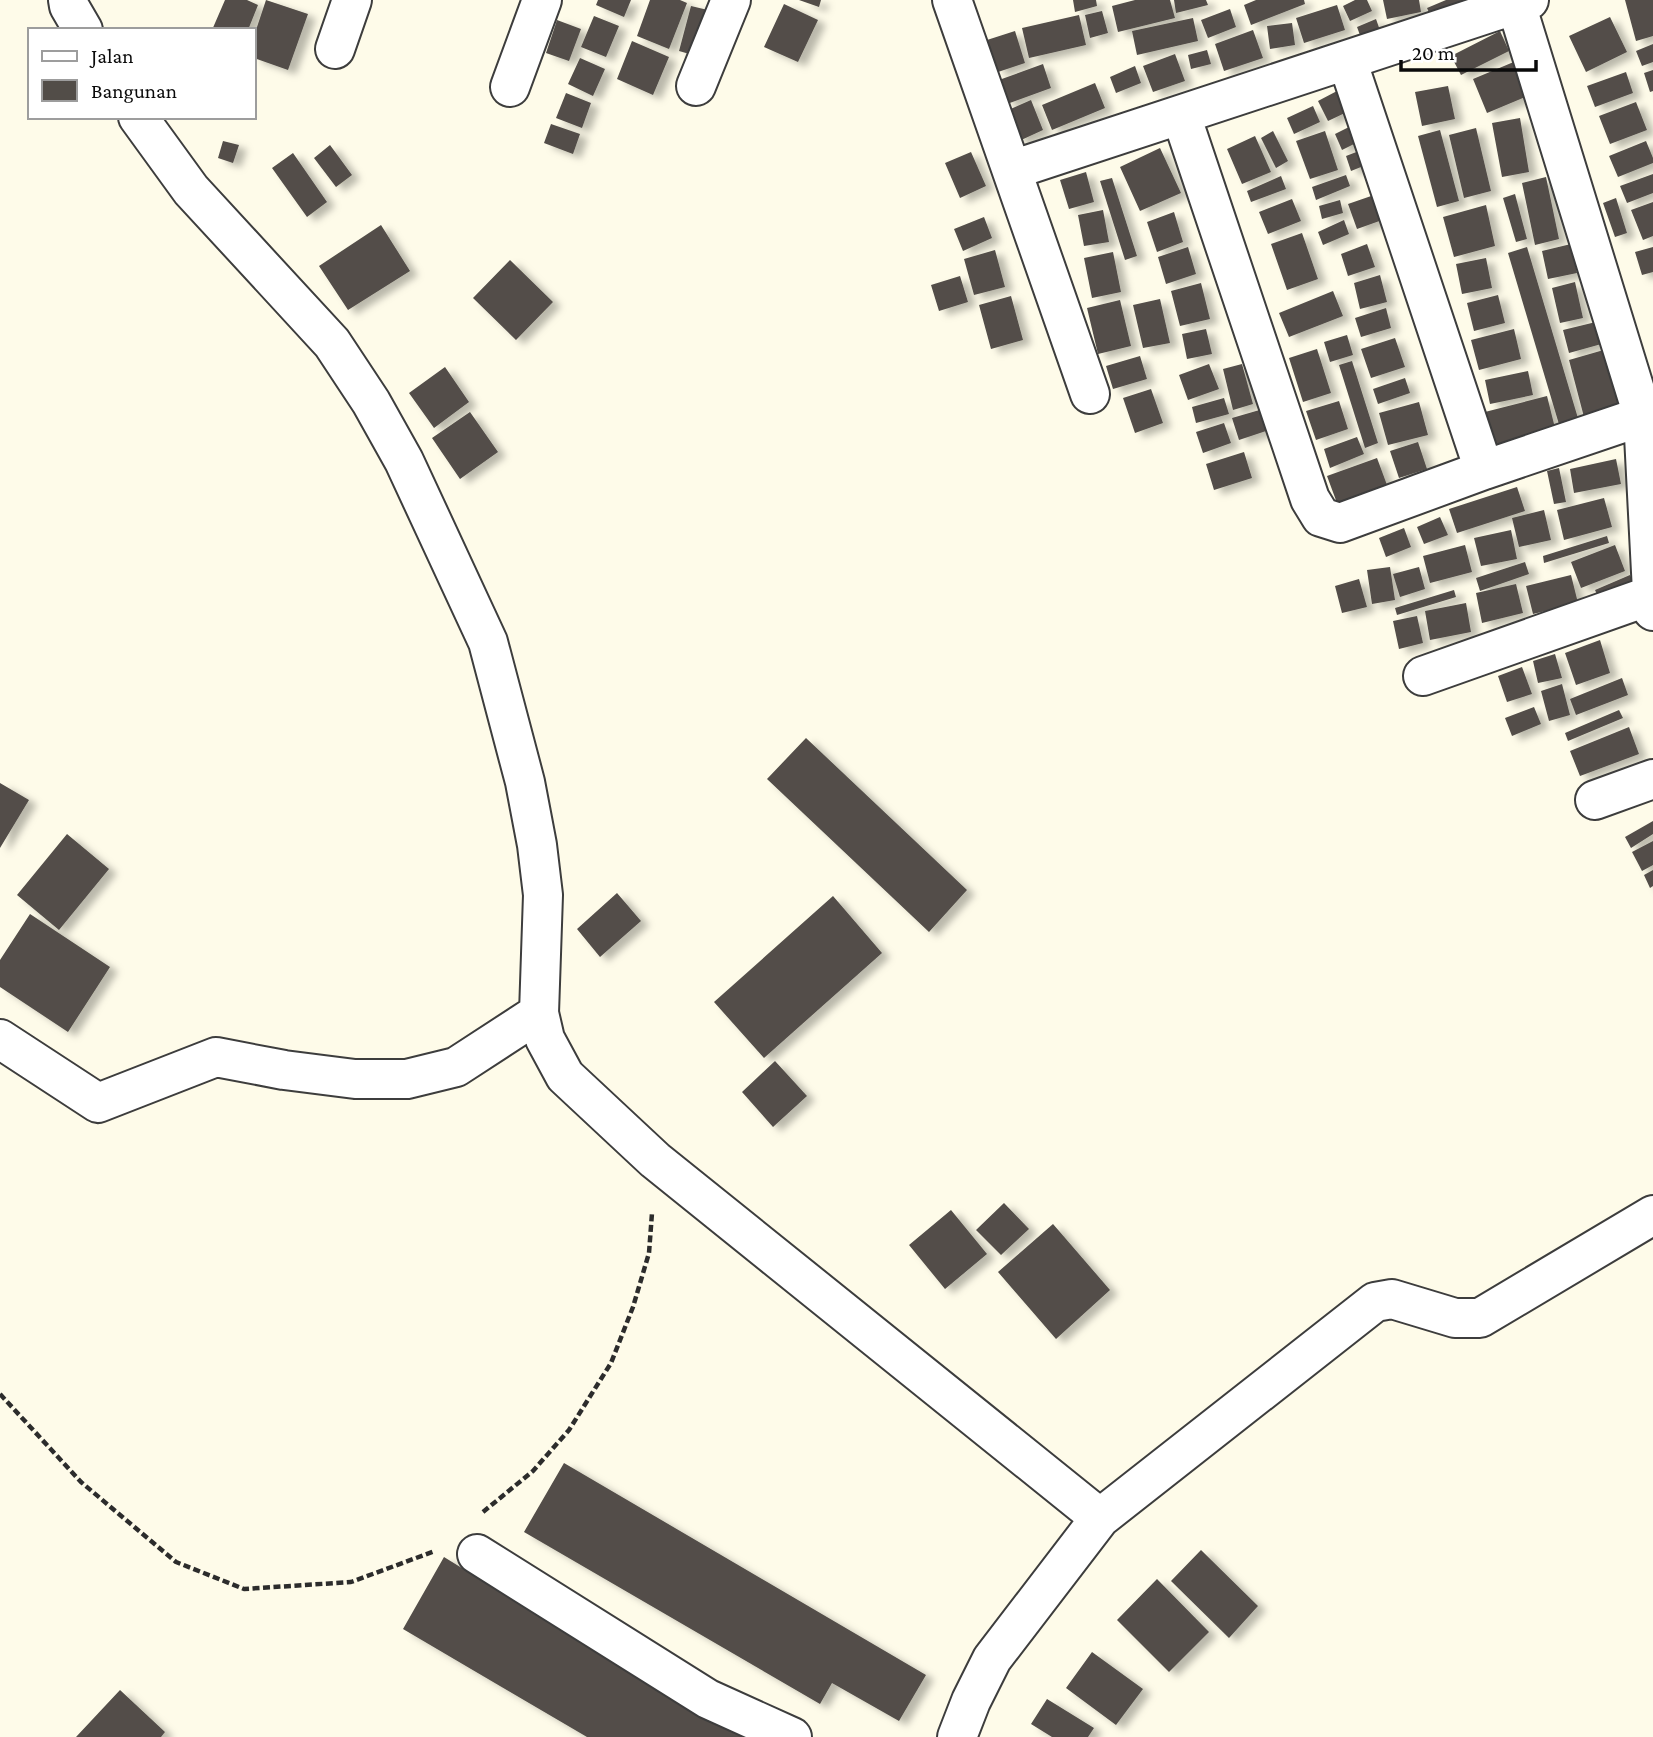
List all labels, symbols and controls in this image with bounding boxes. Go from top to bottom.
legend [28,28,256,119]
scale bar [1401,28,1536,72]
text: 20 m [1412,41,1455,65]
text: Jalan [89,44,133,68]
text: Bangunan [91,79,177,103]

